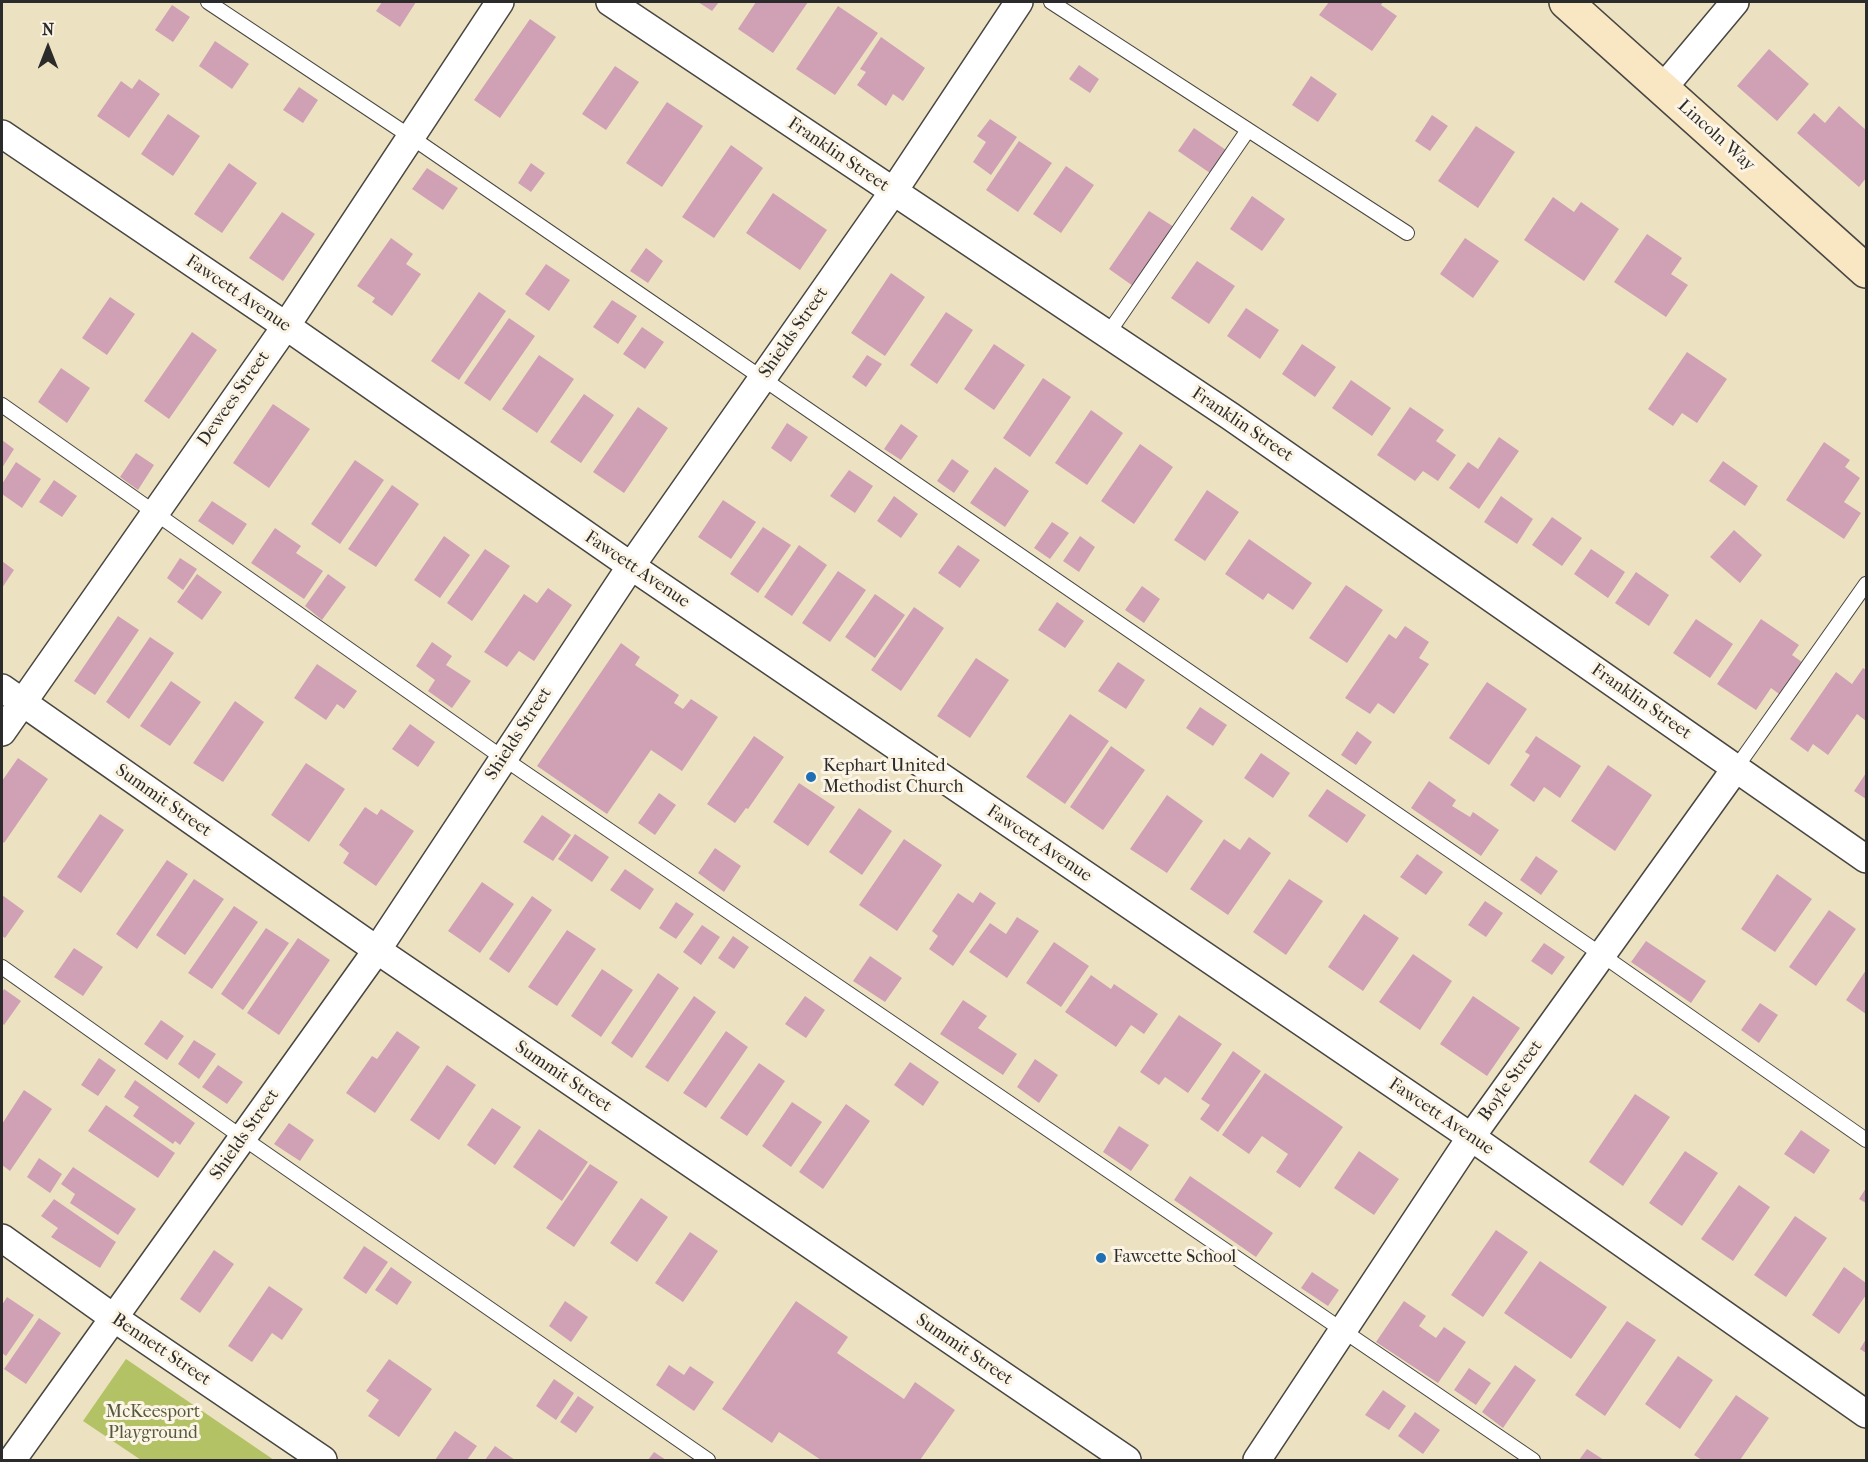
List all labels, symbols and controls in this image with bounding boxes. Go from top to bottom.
north arrow [18,18,78,78]
text: N [42,20,54,39]
street label: Lincoln Way [1673,96,1759,176]
street label: Franklin Street [783,113,893,197]
street label: Fawcett Avenue [181,251,295,337]
street label: Shields Street [755,283,833,383]
street label: Dewees Street [193,347,275,451]
street label: Franklin Street [1187,383,1297,467]
street label: Fawcett Avenue [580,527,694,613]
street label: Franklin Street [1587,659,1695,745]
street label: Shields Street [481,684,557,784]
place label: Kephart United Methodist Church [823,756,964,798]
street label: Summit Street [111,760,215,842]
marker: Kephart United Methodist Church [804,770,818,784]
street label: Fawcett Avenue [982,801,1096,887]
street label: Boyle Street [1474,1036,1548,1126]
street label: Summit Street [510,1037,616,1117]
street label: Fawcett Avenue [1384,1074,1498,1160]
street label: Shields Street [206,1085,284,1185]
place label: Fawcette School [1113,1247,1236,1269]
marker: Fawcette School [1094,1251,1108,1265]
street label: Bennett Street [107,1309,215,1391]
street label: Summit Street [911,1310,1017,1390]
park label: McKeesport Playground [106,1402,200,1444]

